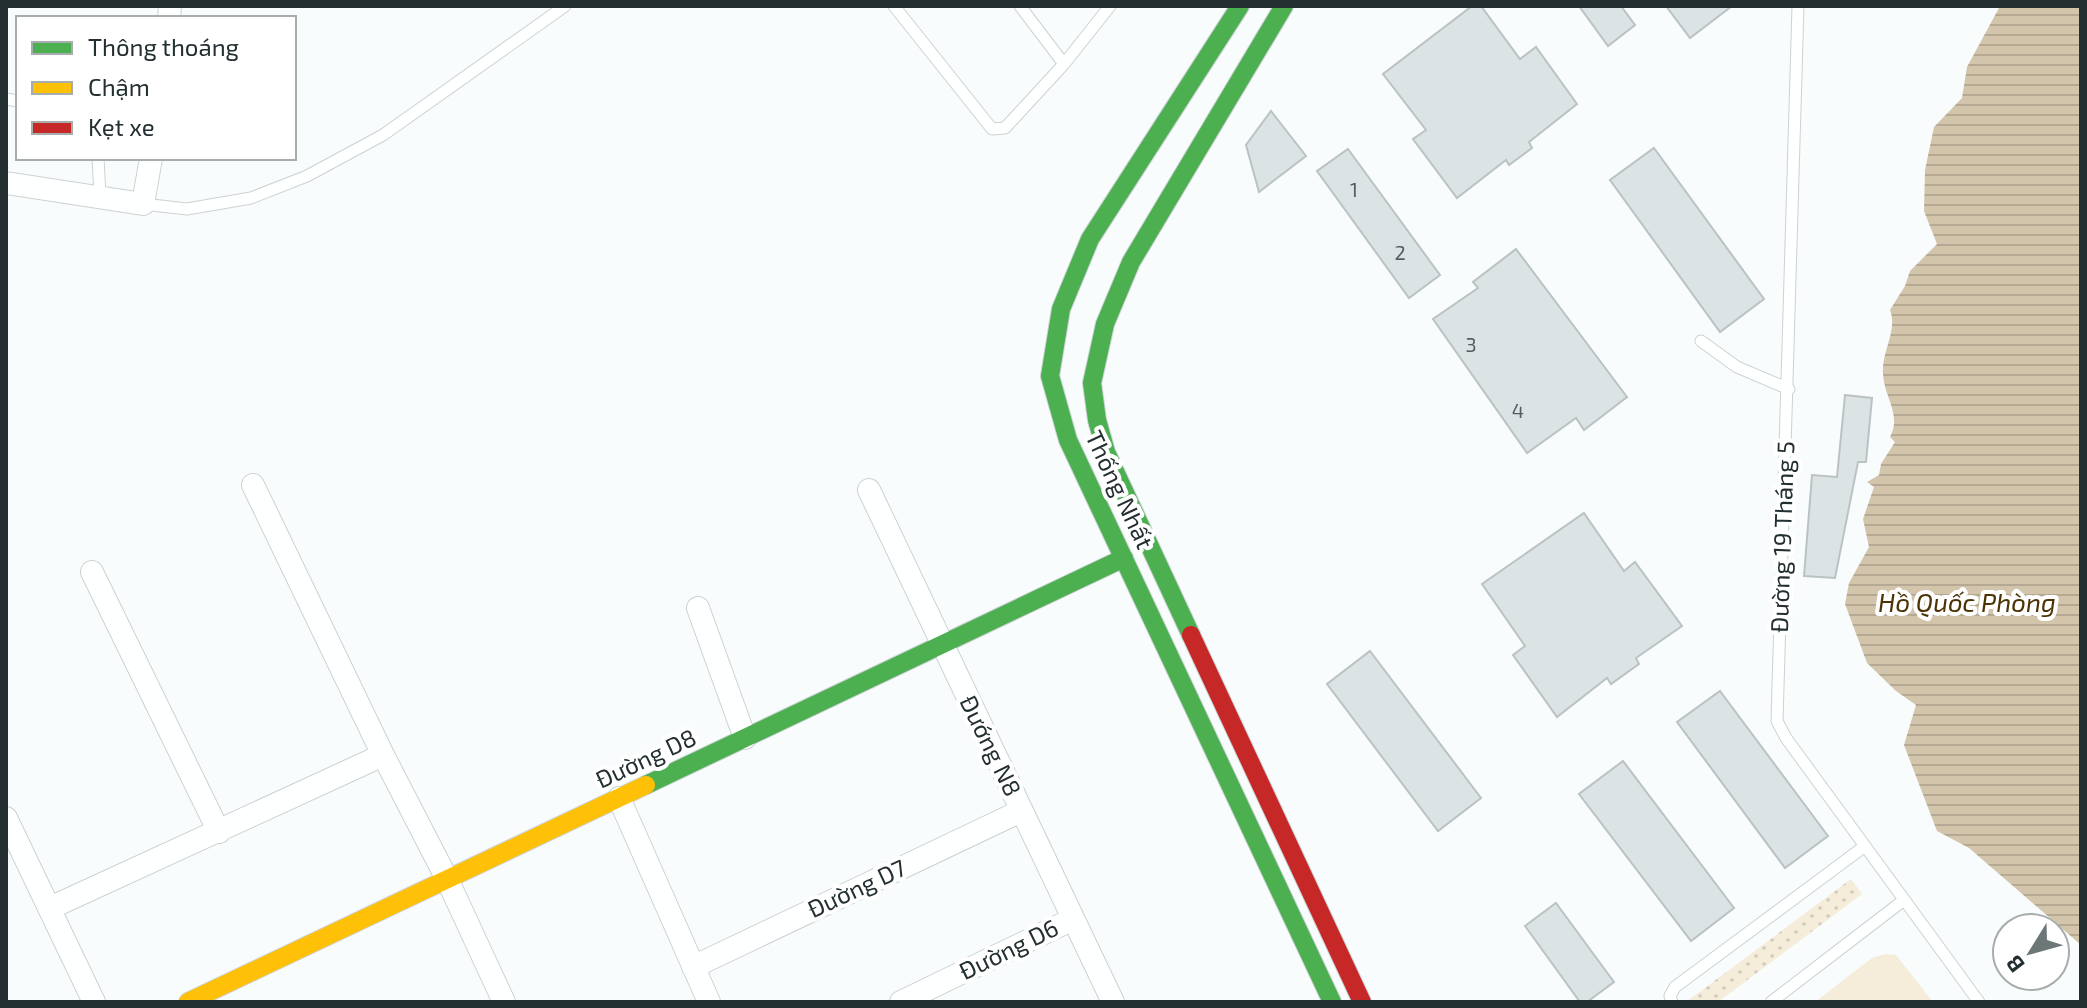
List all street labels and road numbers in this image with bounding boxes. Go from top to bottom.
street label: Thống Nhất [1080,426,1160,553]
street label: Đường 19 Tháng 5 [1764,441,1799,633]
street label: Đướng N8 [955,690,1028,800]
street label: Đường D8 [591,722,700,793]
street label: Đường D7 [803,852,910,923]
street label: Đường D6 [954,912,1063,985]

